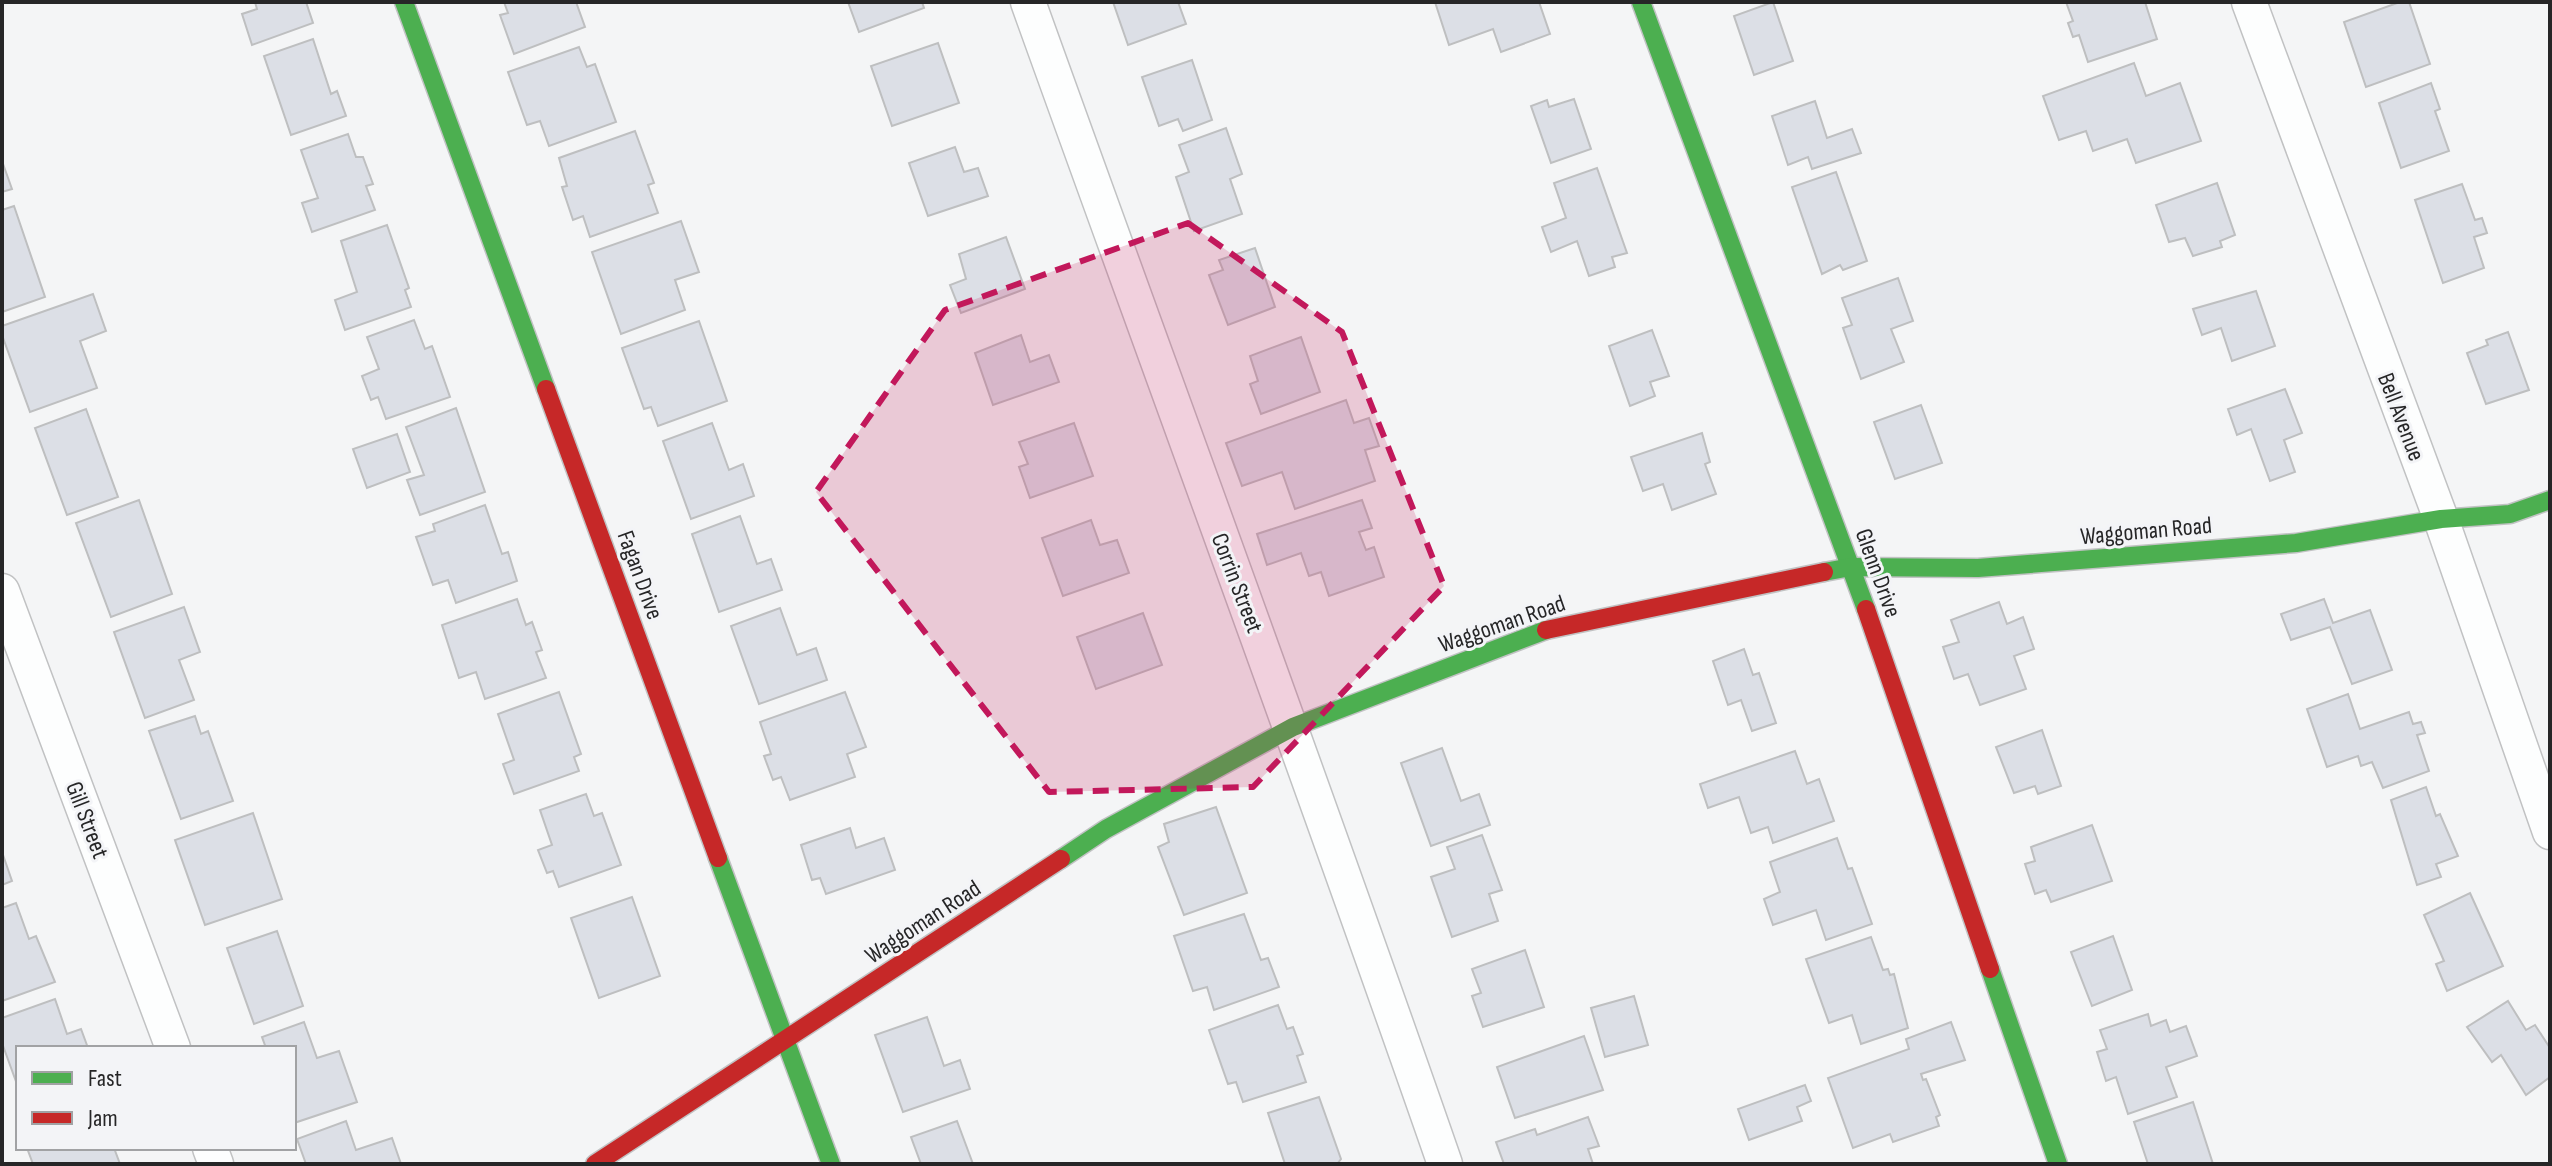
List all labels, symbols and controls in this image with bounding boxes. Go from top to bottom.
street label: Bell Avenue [2371,369,2431,465]
street label: Waggoman Road [2079,511,2213,551]
street label: Glenn Drive [1849,525,1907,621]
street label: Fagan Drive [611,527,669,623]
street label: Corrin Street [1205,529,1269,637]
street label: Waggoman Road [1435,589,1569,659]
street label: Gill Street [59,778,115,862]
street label: Waggoman Road [860,874,986,970]
legend [16,1046,296,1150]
text: Fast [88,1064,122,1093]
text: Jam [87,1104,118,1133]

